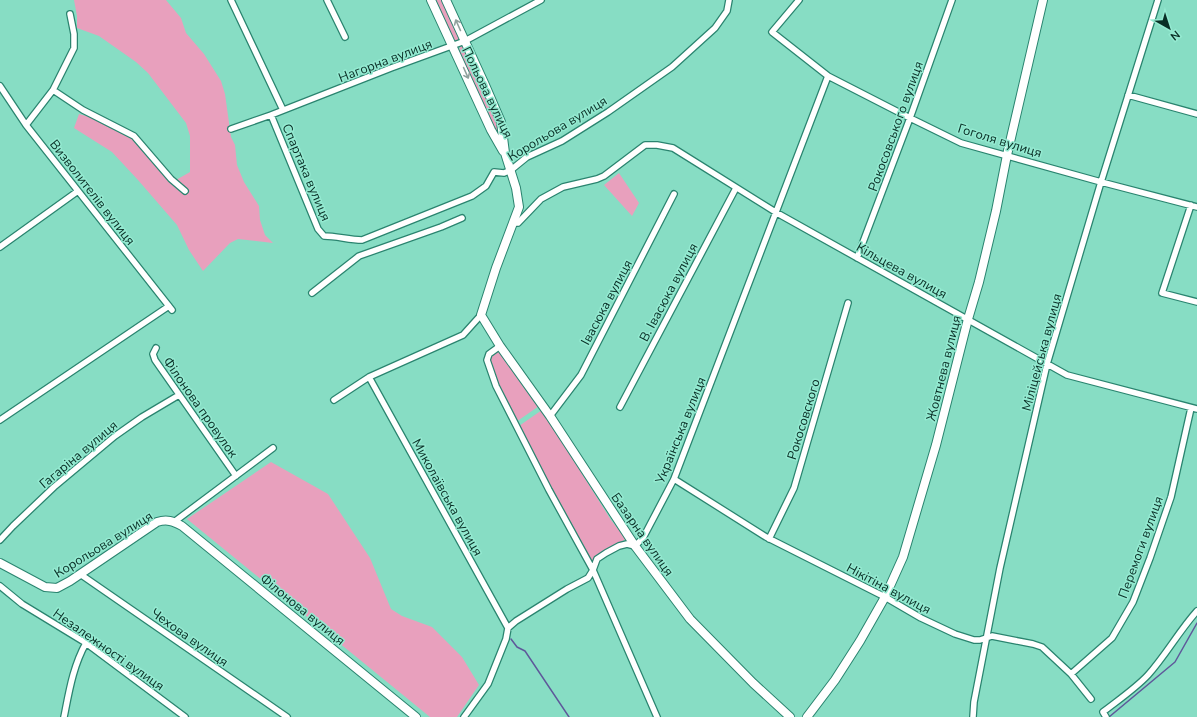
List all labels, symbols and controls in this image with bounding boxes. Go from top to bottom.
north arrow [1149,8,1189,48]
one-way arrow [454,20,461,32]
text: N [1167,27,1183,44]
street label: Нагорна вулиця [336,35,435,87]
street label: Польова вулиця [457,44,517,141]
street label: Рокосовського вулиця [864,59,928,194]
one-way arrow [462,67,470,79]
street label: Корольова вулиця [504,92,611,166]
street label: Гоголя вулиця [956,120,1044,162]
street label: Спартака вулиця [277,121,335,224]
street label: Визволителів вулиця [45,136,139,249]
street label: Кільцева вулиця [853,238,950,303]
street label: В. Івасюка вулиця [635,240,702,345]
street label: Івасюка вулиця [577,257,637,348]
street label: Міліцейська вулиця [1018,292,1066,413]
street label: Жовтнева вулиця [922,313,966,423]
street label: Філонова провулок [159,354,242,462]
street label: Українська вулиця [651,374,711,487]
street label: Рокосовского [783,377,825,462]
street label: Гагаріна вулиця [36,417,122,493]
street label: Миколаївська вулиця [407,436,487,559]
street label: Базарна вулиця [607,489,678,580]
street label: Перемоги вулиця [1114,494,1168,601]
street label: Корольова вулиця [51,507,156,582]
street label: Нікітіна вулиця [843,559,934,619]
street label: Філонова вулиця [256,570,349,650]
street label: Чехова вулиця [147,604,232,671]
street label: Незалежності вулиця [49,605,168,695]

